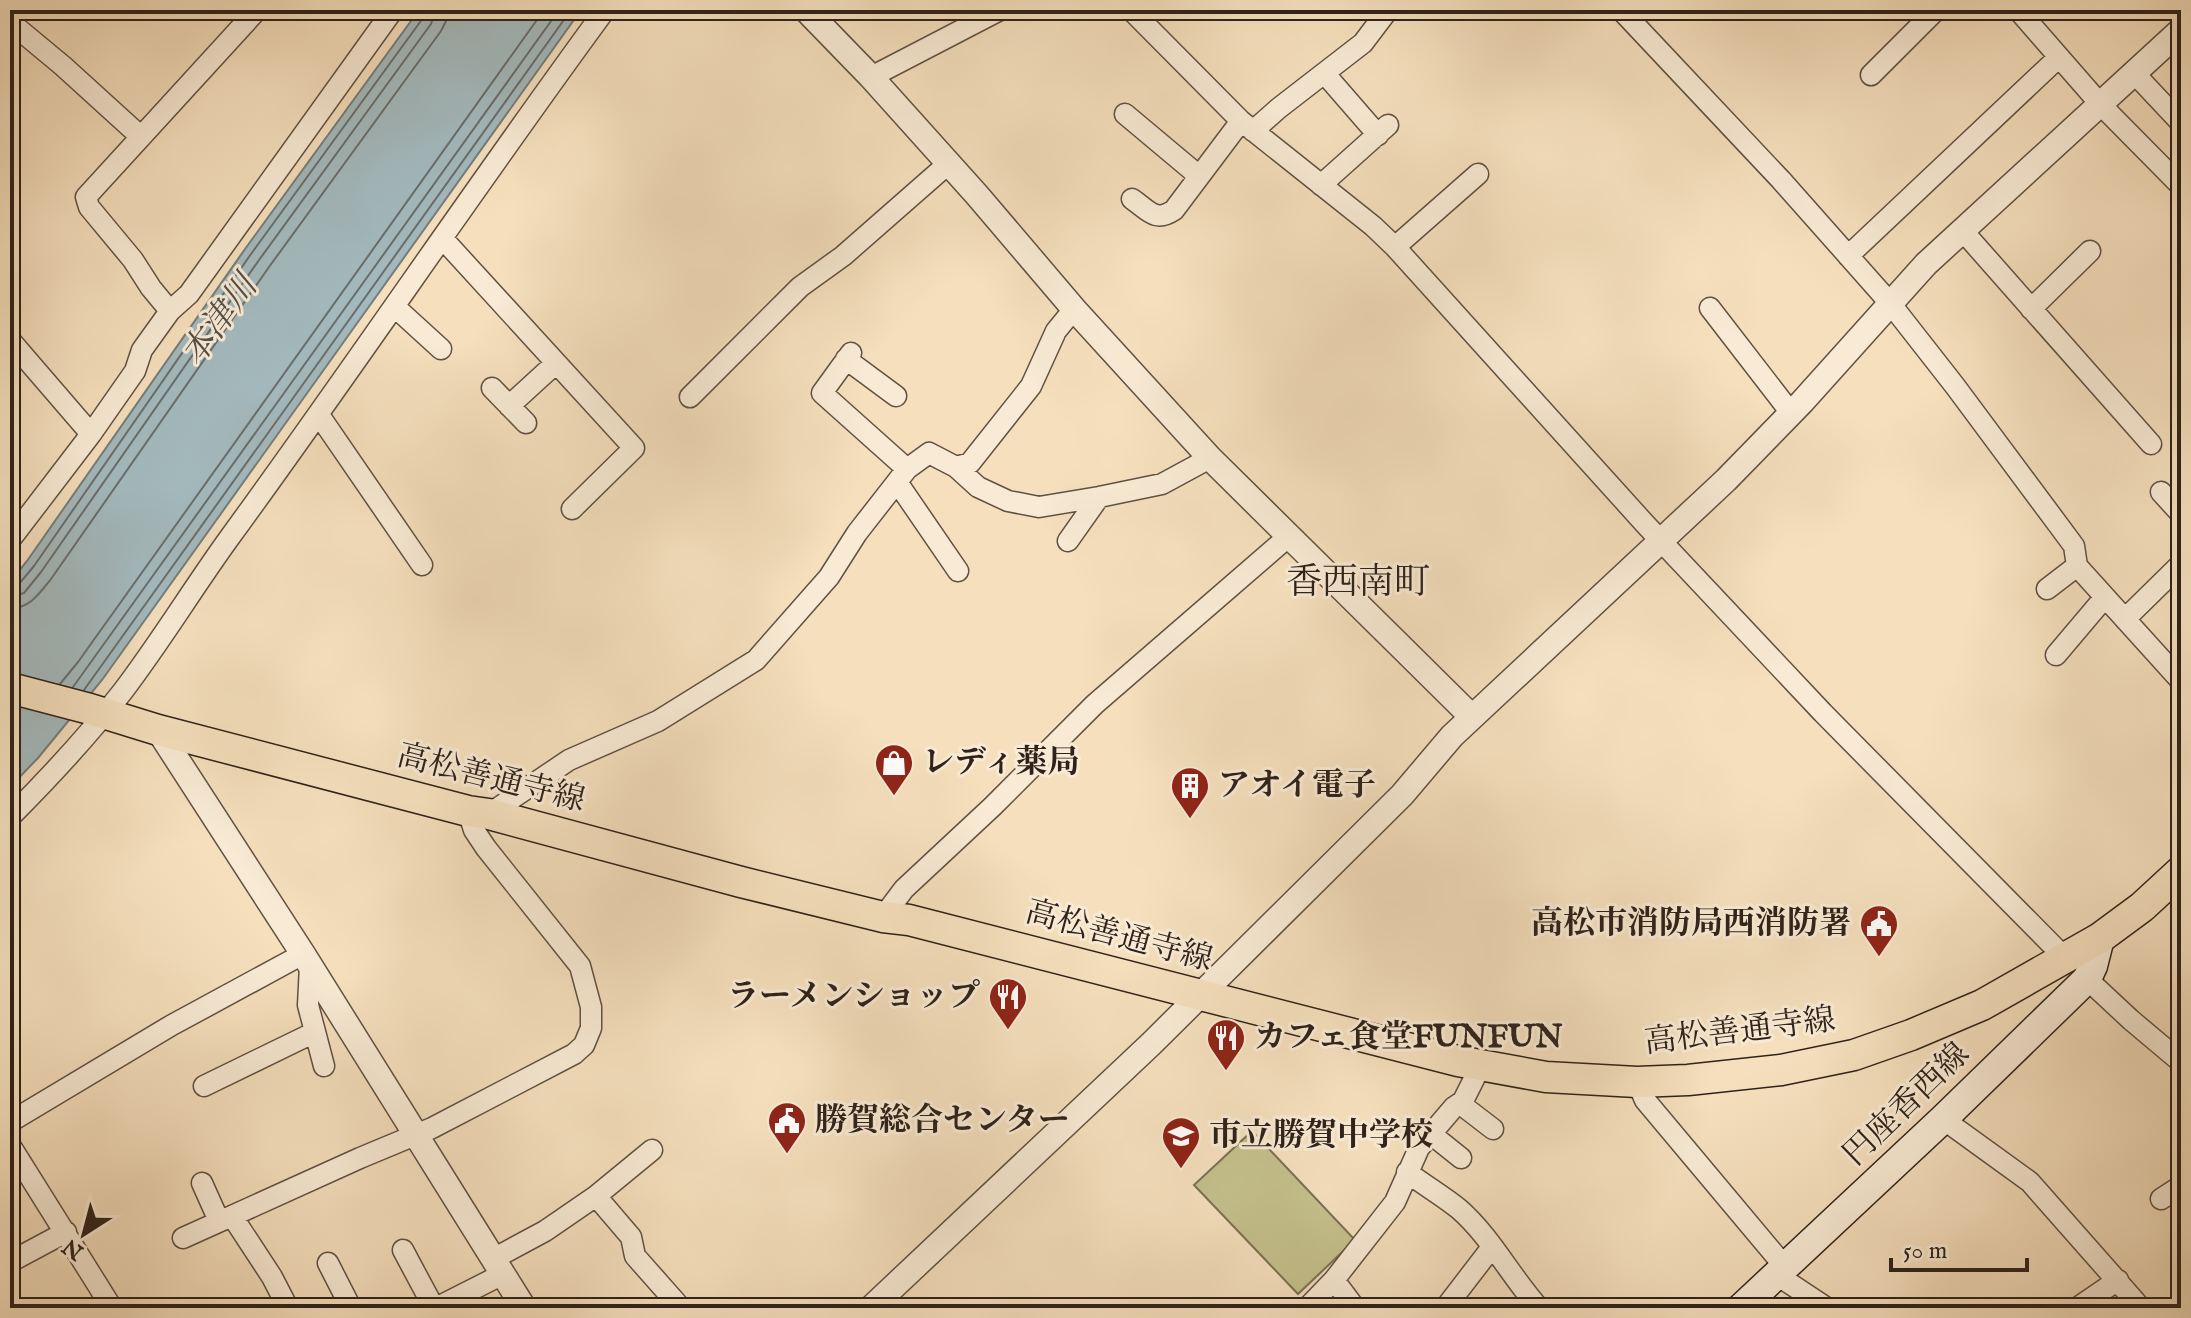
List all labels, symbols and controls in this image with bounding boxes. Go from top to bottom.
water label: 本津川 [173,264,270,375]
district label: 香西南町 [1286,560,1430,606]
street label: 高松善通寺線 [393,736,589,822]
shop icon: レディ薬局 [873,742,915,797]
place label: レディ薬局 [922,743,1079,784]
building icon: アオイ電子 [1169,765,1211,820]
place label: アオイ電子 [1218,766,1376,807]
street label: 高松善通寺線 [1021,892,1217,982]
public building icon: 高松市消防局西消防署 [1858,903,1900,958]
place label: 高松市消防局西消防署 [1531,904,1851,945]
restaurant icon: ラーメンショップ [987,976,1029,1031]
place label: ラーメンショップ [727,977,980,1018]
street label: 高松善通寺線 [1642,1000,1838,1064]
restaurant icon: カフェ食堂FUNFUN [1205,1017,1247,1072]
place label: カフェ食堂FUNFUN [1254,1018,1563,1059]
street label: 円座香西線 [1835,1035,1979,1175]
public building icon: 勝賀総合センター [766,1100,808,1155]
place label: 勝賀総合センター [815,1101,1070,1142]
school or university icon: 市立勝賀中学校 [1160,1115,1202,1170]
place label: 市立勝賀中学校 [1209,1116,1433,1157]
north arrow [44,1194,124,1274]
scale bar [1891,1222,2027,1272]
text: N [57,1232,90,1266]
text: 50 m [1903,1236,1947,1267]

